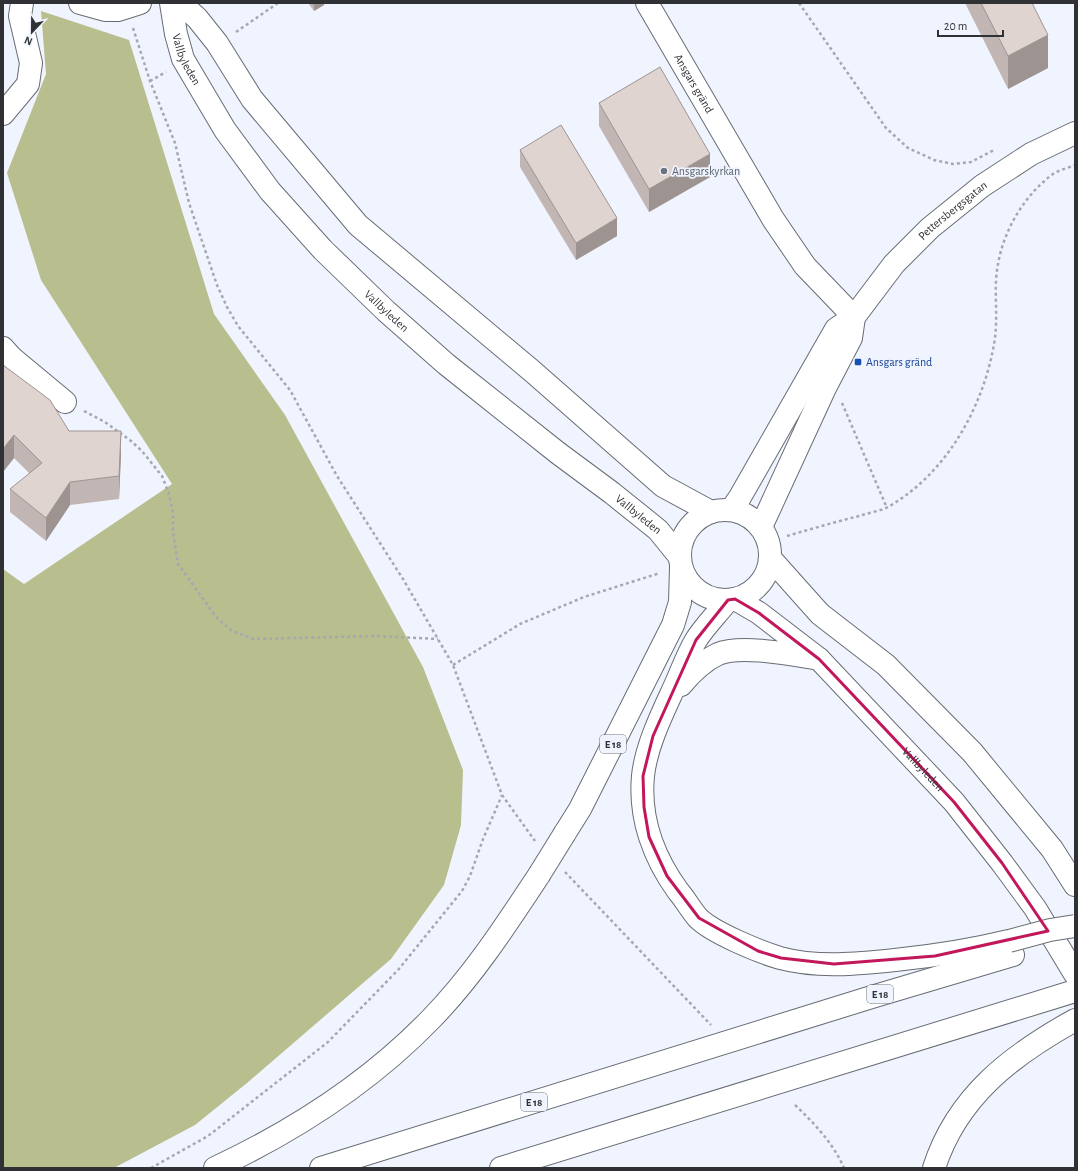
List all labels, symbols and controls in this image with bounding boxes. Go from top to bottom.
north arrow [12,12,52,52]
scale bar [938,12,1003,38]
text: 20 m [944,20,967,32]
street label: Vallbyleden [170,32,203,87]
text: N [23,34,34,47]
street label: Ansgars gränd [672,52,716,115]
place label: Ansgarskyrkan [672,165,740,178]
marker: Ansgarskyrkan [659,166,669,176]
street label: Pettersbergsgatan [916,178,989,242]
street label: Vallbyleden [362,288,411,334]
place label: Ansgars gränd [866,356,932,368]
marker: Ansgars gränd [853,357,863,367]
street label: Vallbyleden [613,492,664,536]
road number: E 18 [600,735,626,753]
street label: Vallbyleden [900,745,946,793]
road number: E 18 [867,985,893,1003]
road number: E 18 [521,1093,547,1111]

